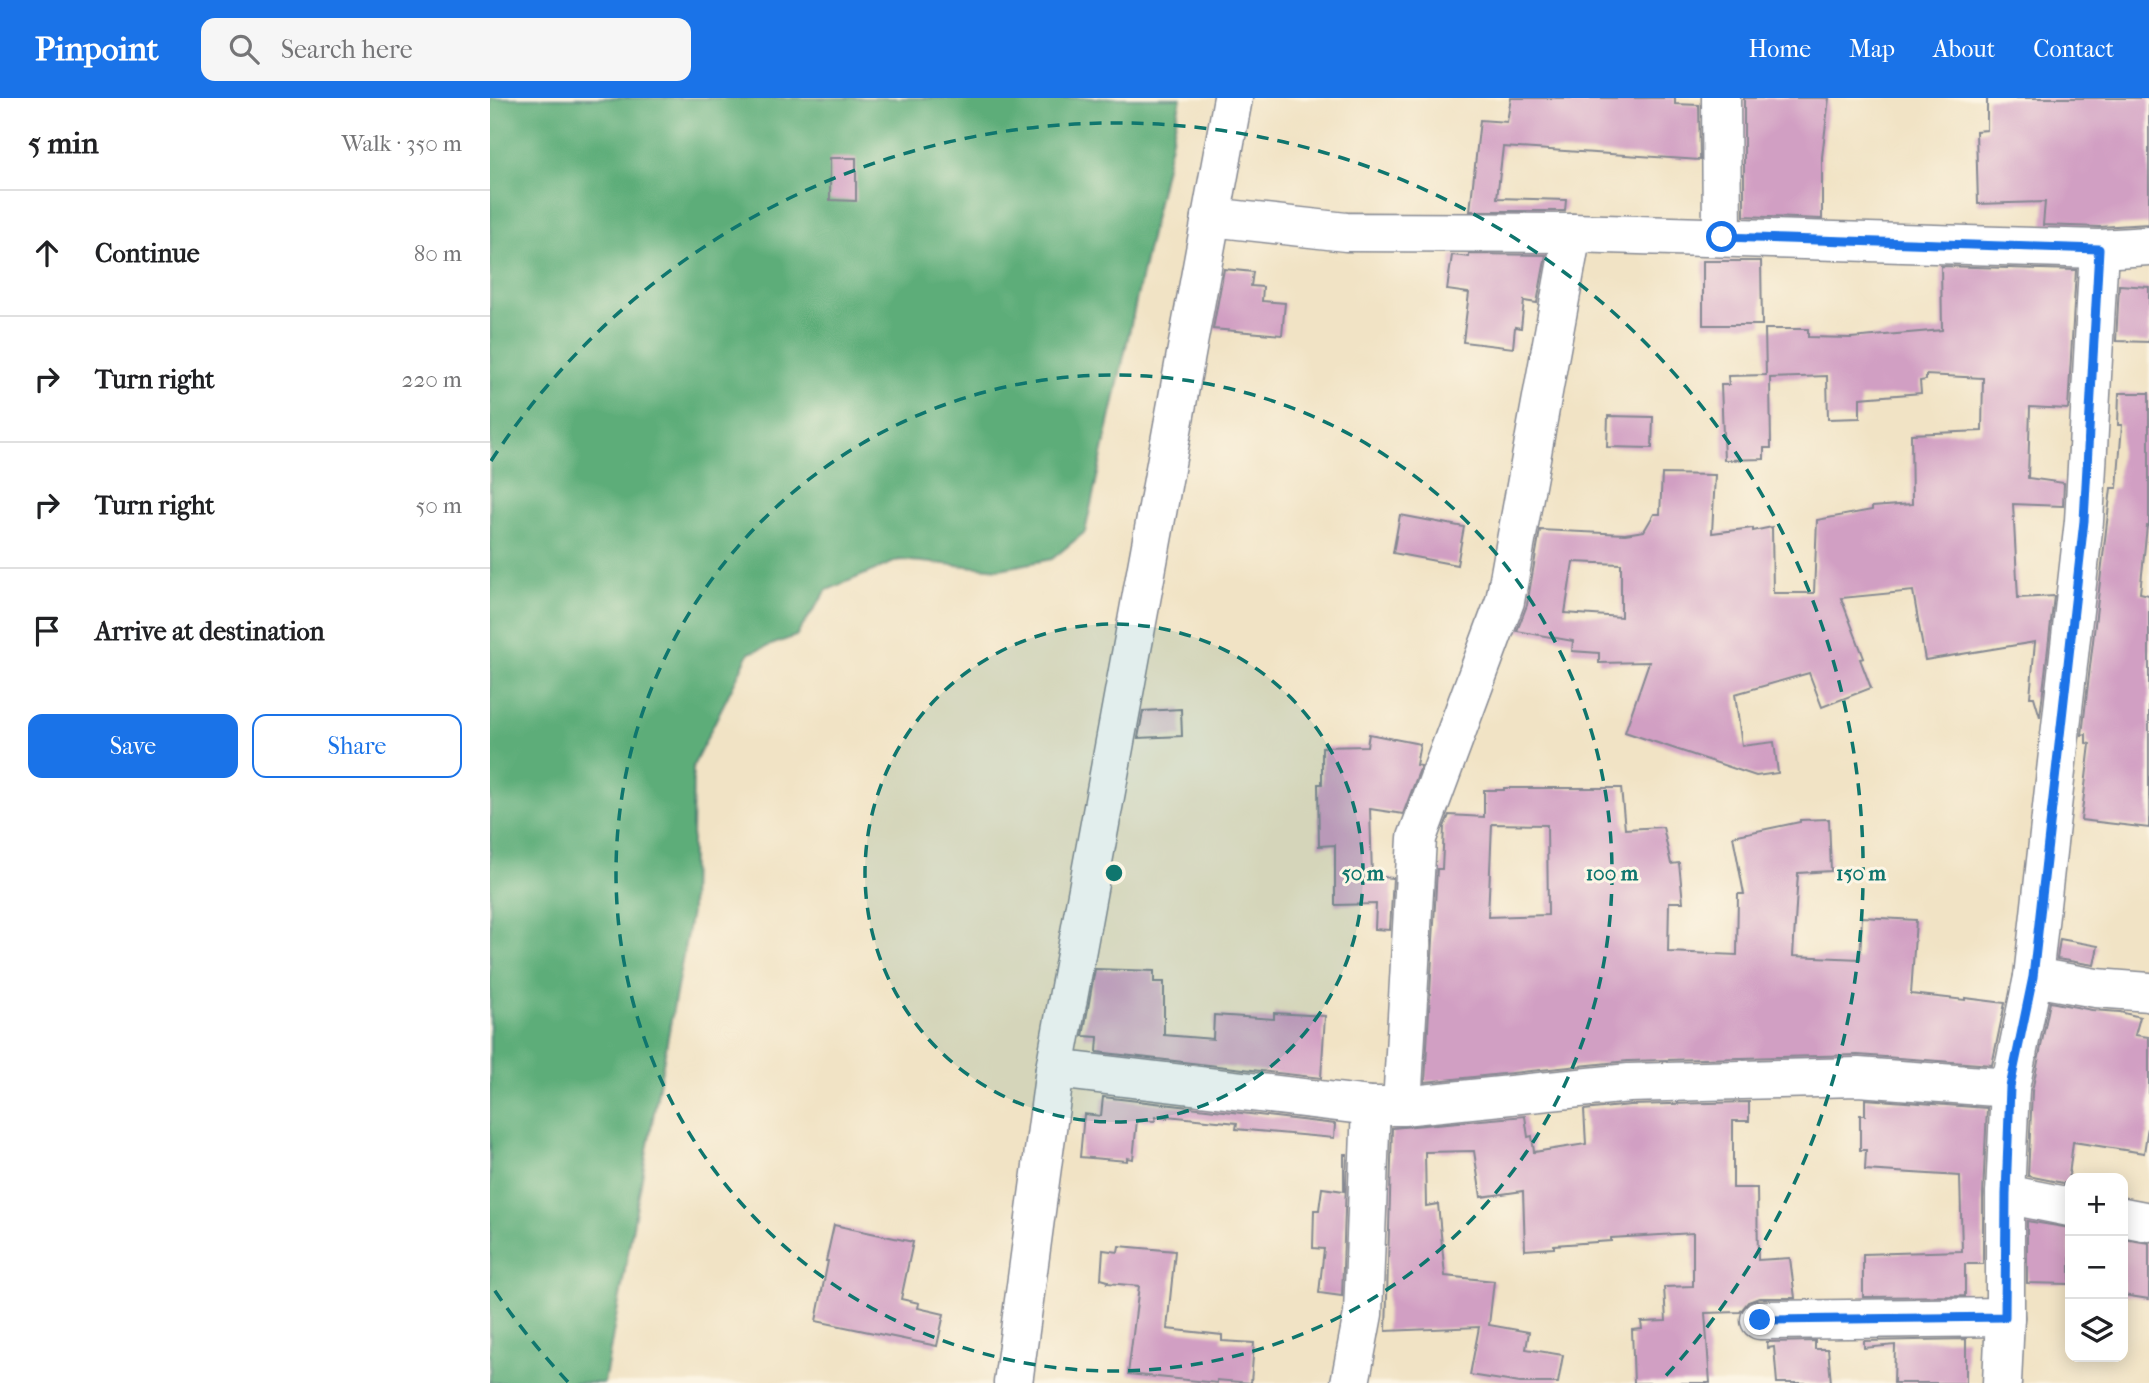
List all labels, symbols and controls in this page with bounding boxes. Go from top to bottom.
search box [201,18,691,81]
text: Pinpoint [35,30,159,69]
icon: search [225,30,263,68]
text: Search here [281,34,413,65]
text: Home [1749,35,1811,63]
text: Map [1849,35,1895,63]
text: About [1933,35,1995,63]
text: Contact [2033,35,2114,63]
text: 5 min [28,126,99,161]
text: Walk · 350 m [342,130,462,157]
route start [1706,221,1737,252]
icon: ahead [28,234,66,272]
text: Continue [95,238,200,269]
text: 80 m [414,240,462,267]
icon: right [28,360,66,398]
text: Turn right [95,364,215,395]
text: 220 m [402,366,462,393]
icon: right [28,486,66,524]
text: Turn right [95,490,215,521]
text: 50 m [415,492,462,519]
icon: arrive [28,612,66,650]
text: Arrive at destination [95,616,325,647]
button: Save [28,714,238,778]
button: Share [252,714,462,778]
centre of rings [1102,861,1126,885]
text: 50 m [1342,861,1385,885]
text: 100 m [1586,861,1639,885]
text: 150 m [1836,861,1887,885]
map controls [2065,1173,2128,1362]
button: + [2065,1173,2128,1236]
button: − [2065,1236,2128,1299]
button: layers [2065,1299,2128,1362]
route end [1744,1304,1775,1335]

